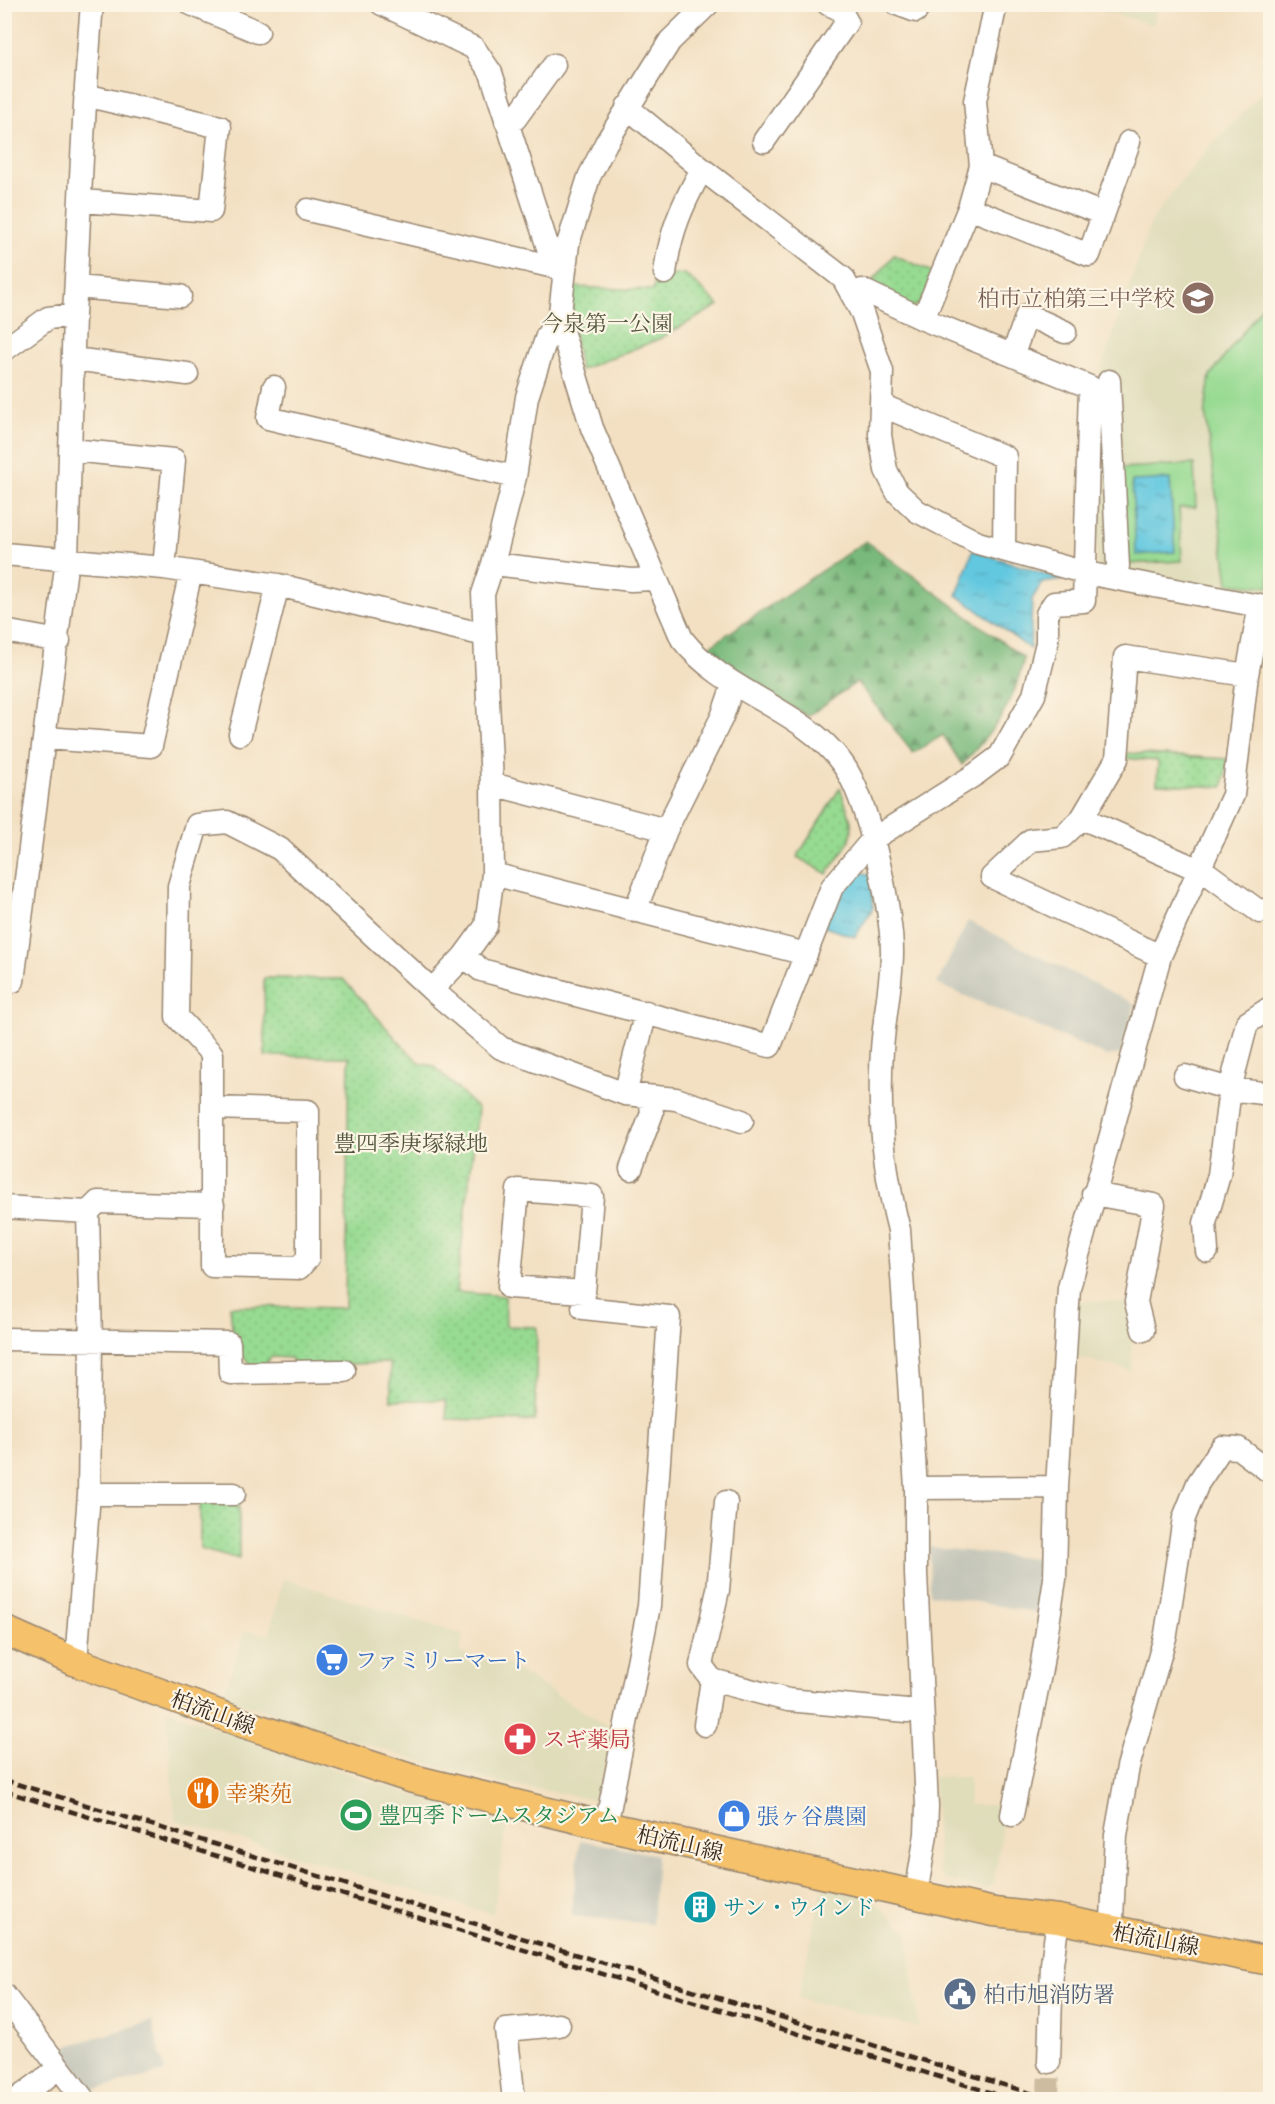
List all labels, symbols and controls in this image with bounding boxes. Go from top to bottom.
school or university icon: 柏市立柏第三中学校 [1180,280,1216,316]
place label: 柏市立柏第三中学校 [977,285,1175,316]
park label: 今泉第一公園 [541,310,673,341]
park label: 豊四季庚塚緑地 [334,1130,488,1161]
supermarket icon: ファミリーマート [314,1642,350,1678]
place label: ファミリーマート [355,1647,531,1678]
street label: 柏流山線 [165,1685,259,1744]
pharmacy icon: スギ薬局 [502,1721,538,1757]
place label: スギ薬局 [543,1726,631,1757]
restaurant icon: 幸楽苑 [185,1775,221,1811]
place label: 幸楽苑 [226,1780,292,1811]
sports icon: 豊四季ドームスタジアム [338,1797,374,1833]
shop icon: 張ヶ谷農園 [716,1798,752,1834]
place label: 豊四季ドームスタジアム [379,1802,619,1833]
place label: 張ヶ谷農園 [757,1803,867,1834]
street label: 柏流山線 [633,1820,726,1870]
building icon: サン・ウインド [682,1889,718,1925]
place label: サン・ウインド [723,1894,875,1925]
street label: 柏流山線 [1109,1918,1202,1965]
public building icon: 柏市旭消防署 [942,1976,978,2012]
place label: 柏市旭消防署 [983,1981,1115,2012]

